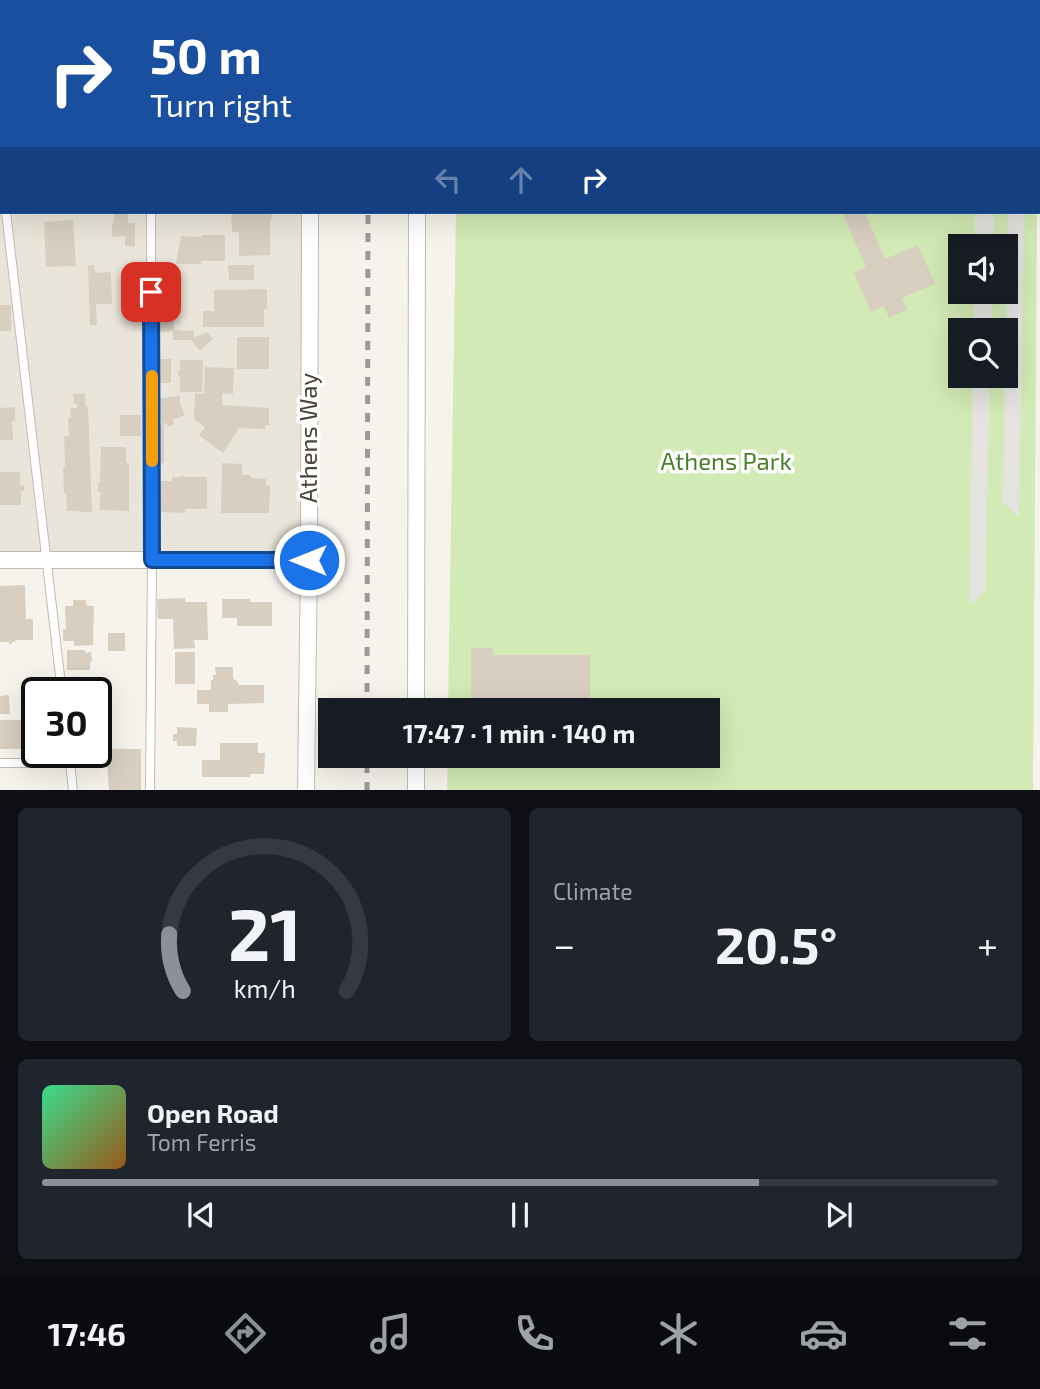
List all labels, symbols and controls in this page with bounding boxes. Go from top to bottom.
text: 50 m [150,25,262,84]
icon: right [35,28,126,119]
text: Turn right [150,85,292,123]
icon: left [429,161,467,199]
icon: ahead [502,161,540,199]
icon: right [575,161,613,199]
map controls [948,234,1018,388]
button: sound [948,234,1018,304]
pin [121,262,181,322]
icon: arrive [132,273,170,311]
button: search [948,318,1018,388]
street label: Athens Way [293,373,322,503]
park label: Athens Park [660,446,792,475]
position arrow [272,523,346,597]
speed limit sign: 30 [21,677,112,768]
text: 17:47 · 1 min · 140 m [403,717,635,748]
text: Climate [553,877,633,905]
text: 21 [228,888,301,976]
text: 20.5° [715,912,837,974]
text: − [553,921,575,967]
text: + [977,921,998,967]
text: km/h [233,972,296,1002]
text: Open Road [147,1097,279,1128]
text: Tom Ferris [147,1128,256,1156]
icon: previous [182,1196,220,1234]
icon: pause [501,1196,539,1234]
icon: next [820,1196,858,1234]
icon: directions [221,1309,270,1358]
icon: music [366,1309,415,1358]
icon: phone [510,1309,559,1358]
icon: climate [654,1309,703,1358]
icon: car [799,1309,848,1358]
icon: filters [943,1309,992,1358]
text: 17:46 [48,1314,126,1352]

